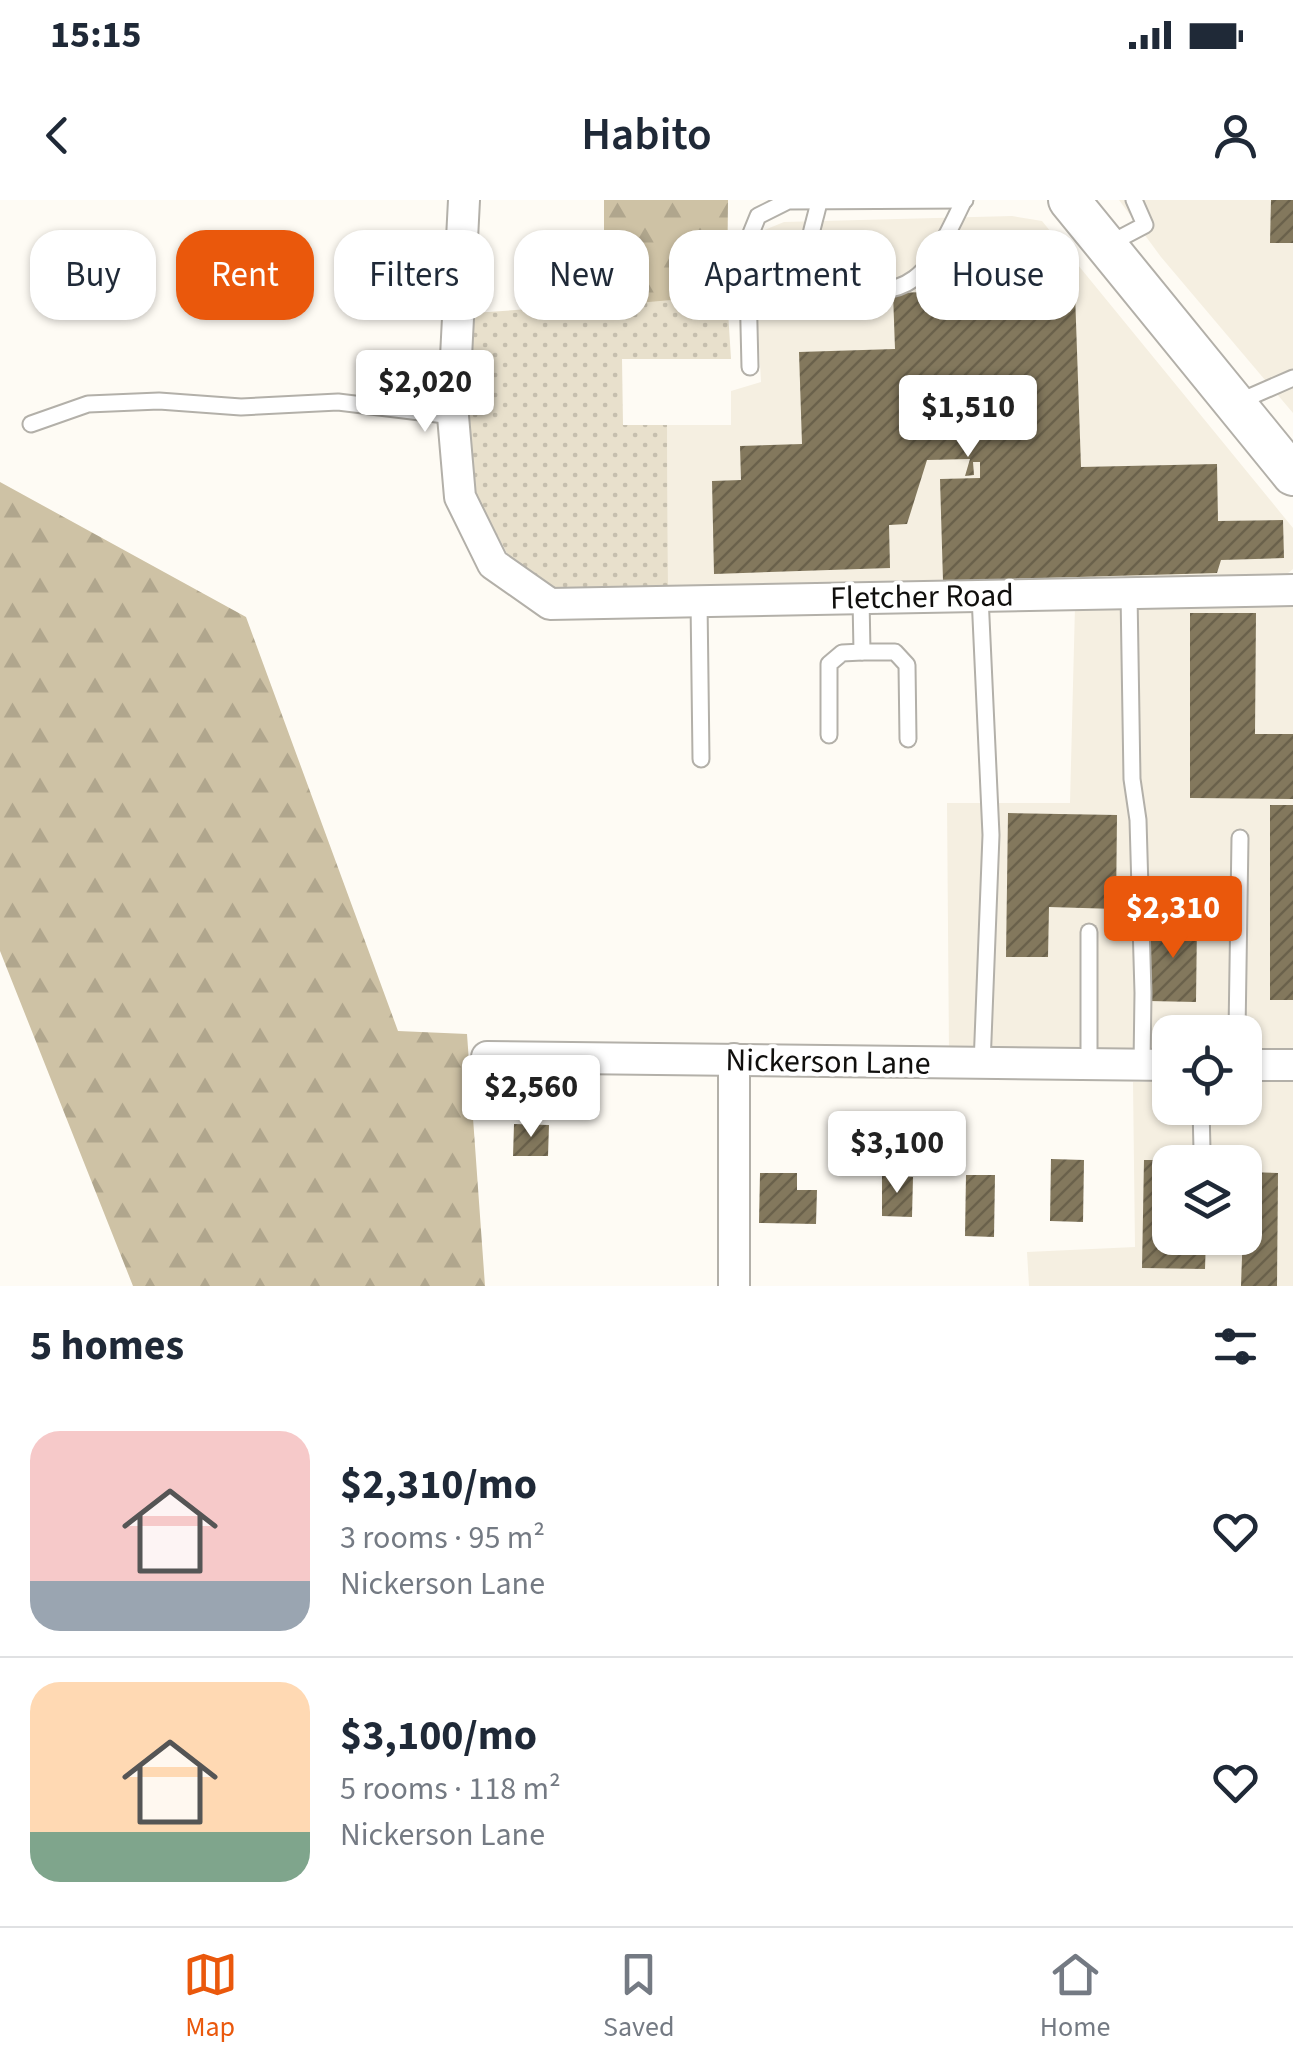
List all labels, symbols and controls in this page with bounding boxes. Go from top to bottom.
text: 15:15 [50,8,142,62]
text: Habito [581,103,712,167]
icon: back [30,108,85,163]
icon: person [1208,108,1263,163]
chip: Buy [30,230,156,320]
chip: Rent [176,230,314,320]
chip: Filters [334,230,494,320]
chip: New [514,230,649,320]
chip: Apartment [669,230,896,320]
chip: House [916,230,1079,320]
pin: $2,020 [344,350,506,435]
text: $2,020 [378,359,472,405]
pin: $1,510 [887,375,1049,460]
text: $1,510 [921,384,1015,430]
street label: Fletcher Road [830,572,1014,622]
pin: $2,310 [1092,876,1254,961]
text: $2,310 [1126,885,1220,931]
map controls [1152,1015,1262,1255]
button: locate [1152,1015,1262,1125]
street label: Nickerson Lane [725,1037,931,1087]
pin: $2,560 [450,1055,612,1140]
text: $2,560 [484,1064,578,1110]
pin: $3,100 [816,1111,978,1196]
text: $3,100 [850,1120,944,1166]
button: layers [1152,1145,1262,1255]
text: 5 homes [30,1316,184,1376]
icon: filters [1208,1319,1263,1374]
text: $2,310/mo [340,1455,537,1515]
icon: home [110,1471,230,1591]
icon: heart [1208,1504,1263,1559]
text: 3 rooms · 95 m² [340,1515,545,1561]
text: Nickerson Lane [340,1561,545,1607]
text: $3,100/mo [340,1706,537,1766]
icon: home [110,1722,230,1842]
icon: heart [1208,1755,1263,1810]
text: 5 rooms · 118 m² [340,1766,561,1812]
text: Nickerson Lane [340,1812,545,1858]
tab: Map [183,1947,238,2047]
tab: Saved [603,1947,674,2047]
tab: Home [1040,1947,1110,2047]

